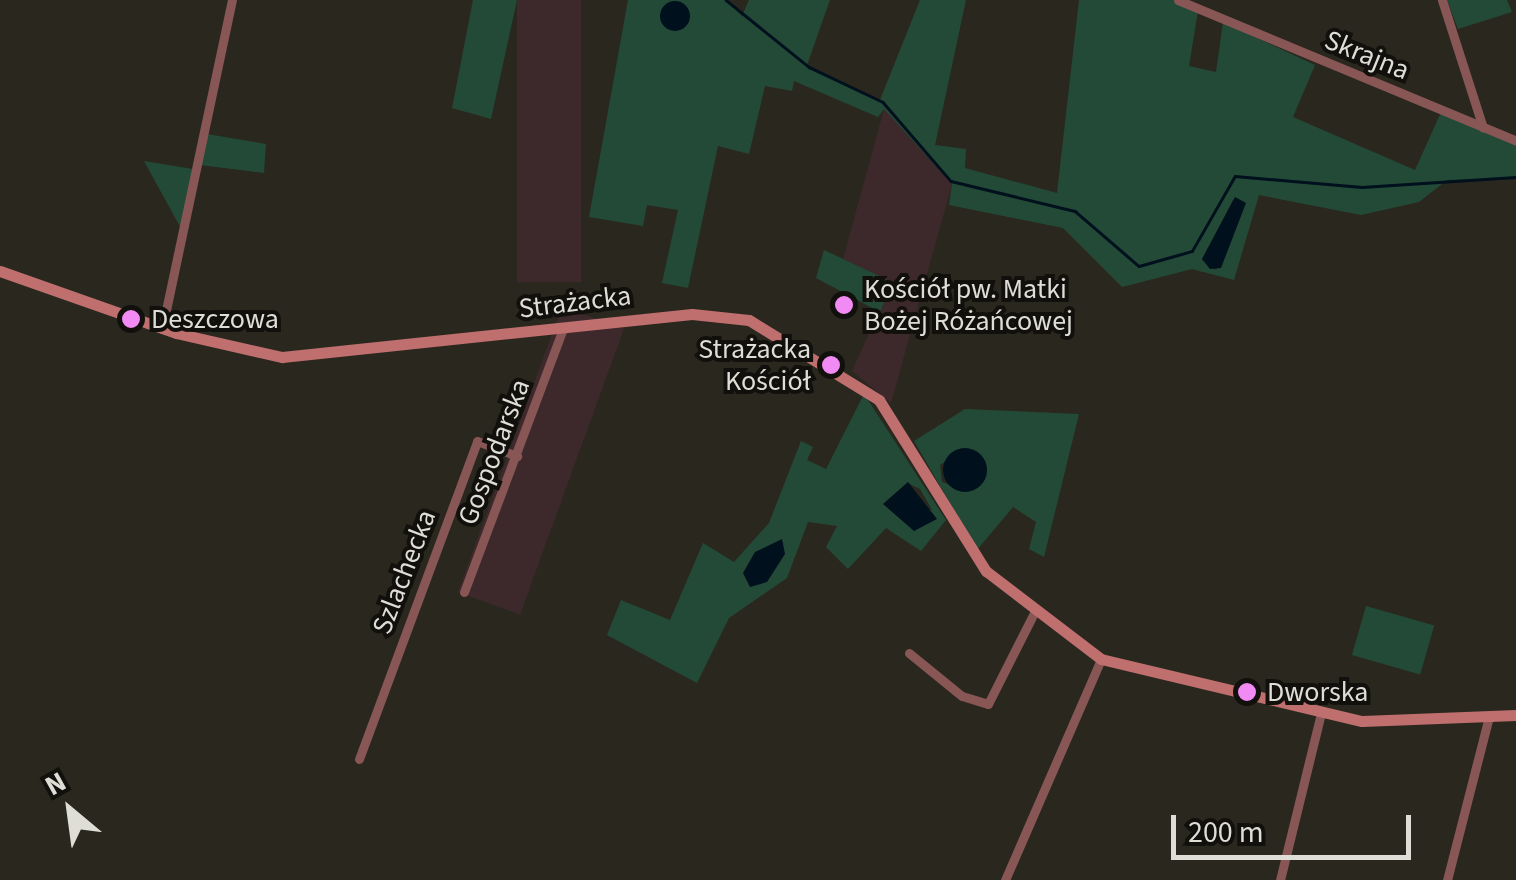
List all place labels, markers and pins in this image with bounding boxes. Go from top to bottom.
place label: Kościół pw. Matki Bożej Różańcowej [864,272,1073,338]
marker: Kościół pw. Matki Bożej Różańcowej [833,294,855,316]
place label: Deszczowa [151,302,279,336]
marker: Deszczowa [120,308,142,330]
place label: Strażacka Kościół [698,332,811,398]
marker: Strażacka Kościół [820,354,842,376]
place label: Dworska [1267,675,1368,709]
marker: Dworska [1236,681,1258,703]

